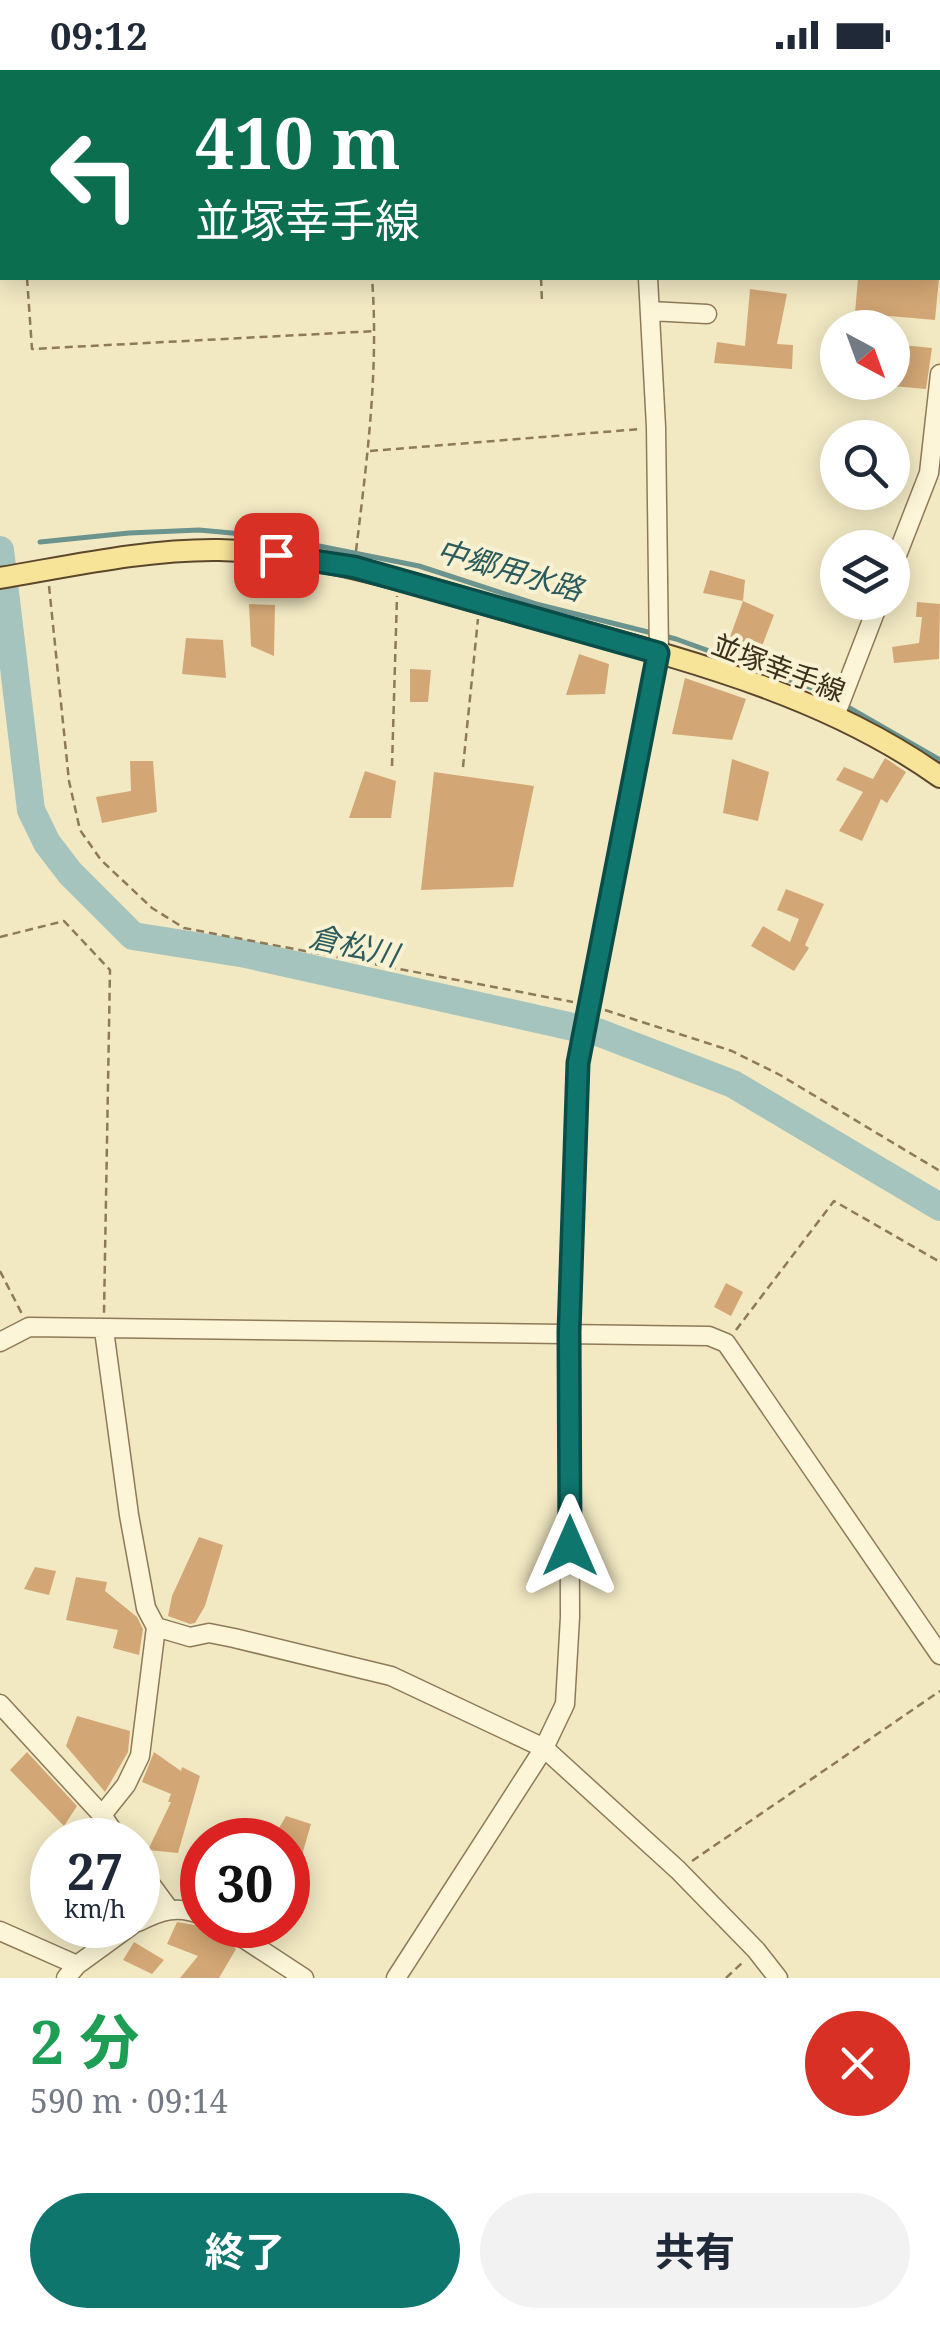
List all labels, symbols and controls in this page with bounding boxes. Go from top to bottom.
text: 09:12 [50,9,147,61]
text: 410 m [195,94,401,190]
icon: left [30,110,160,240]
text: 並塚幸手線 [195,189,420,250]
north arrow [820,310,910,400]
map controls [820,310,910,620]
button: search [820,420,910,510]
pin [234,513,319,598]
icon: arrive [249,528,304,583]
water label: 中郷用水路 [432,529,591,610]
button: layers [820,530,910,620]
street label: 並塚幸手線 [707,624,851,710]
water label: 倉松川 [306,915,405,976]
position arrow [518,1494,622,1598]
speed limit sign: 30 [180,1818,310,1948]
text: 27 [67,1837,123,1905]
text: km/h [64,1891,126,1925]
text: 2 分 [30,2000,140,2082]
button: close [805,2011,910,2116]
text: 590 m · 09:14 [30,2079,228,2122]
button: 終了 [30,2193,460,2308]
button: 共有 [480,2193,910,2308]

